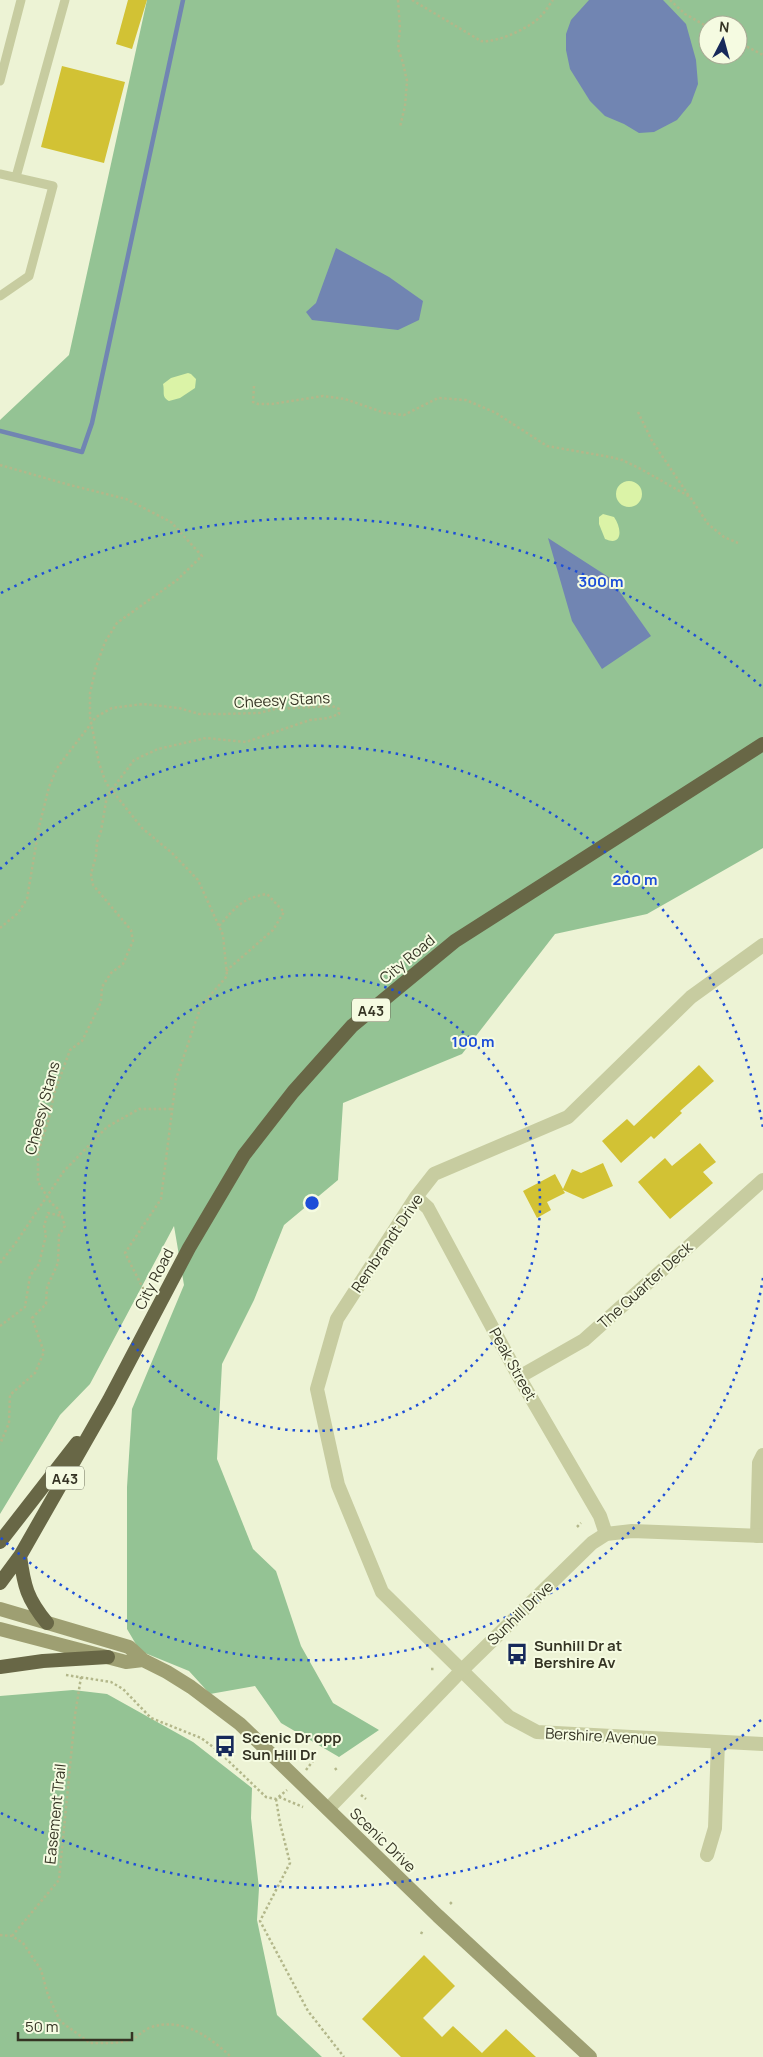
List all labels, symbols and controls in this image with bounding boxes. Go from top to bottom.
north arrow [698,15,748,65]
text: N [718,17,730,37]
text: 300 m [579,571,623,592]
street label: Cheesy Stans [233,687,331,713]
text: 200 m [612,869,658,890]
street label: City Road [375,930,439,988]
road number: A43 [352,998,390,1022]
text: 100 m [452,1031,494,1052]
street label: Cheesy Stans [19,1059,65,1157]
street label: Rembrandt Drive [346,1189,428,1296]
centre of rings [303,1194,321,1212]
street label: The Quarter Deck [593,1236,697,1333]
street label: City Road [130,1245,178,1313]
street label: Peak Street [484,1324,542,1404]
road number: A43 [46,1466,84,1490]
street label: Sunhill Drive [482,1576,558,1650]
place label: Sunhill Dr at Bershire Av [534,1635,622,1673]
bus stop icon: Sunhill Dr at Bershire Av [504,1641,530,1667]
street label: Bershire Avenue [545,1723,658,1749]
place label: Scenic Dr opp Sun Hill Dr [242,1727,342,1765]
bus stop icon: Scenic Dr opp Sun Hill Dr [212,1733,238,1759]
street label: Easement Trail [39,1763,71,1865]
street label: Scenic Drive [345,1803,421,1877]
scale bar [18,2010,131,2042]
text: 50 m [25,2016,59,2037]

